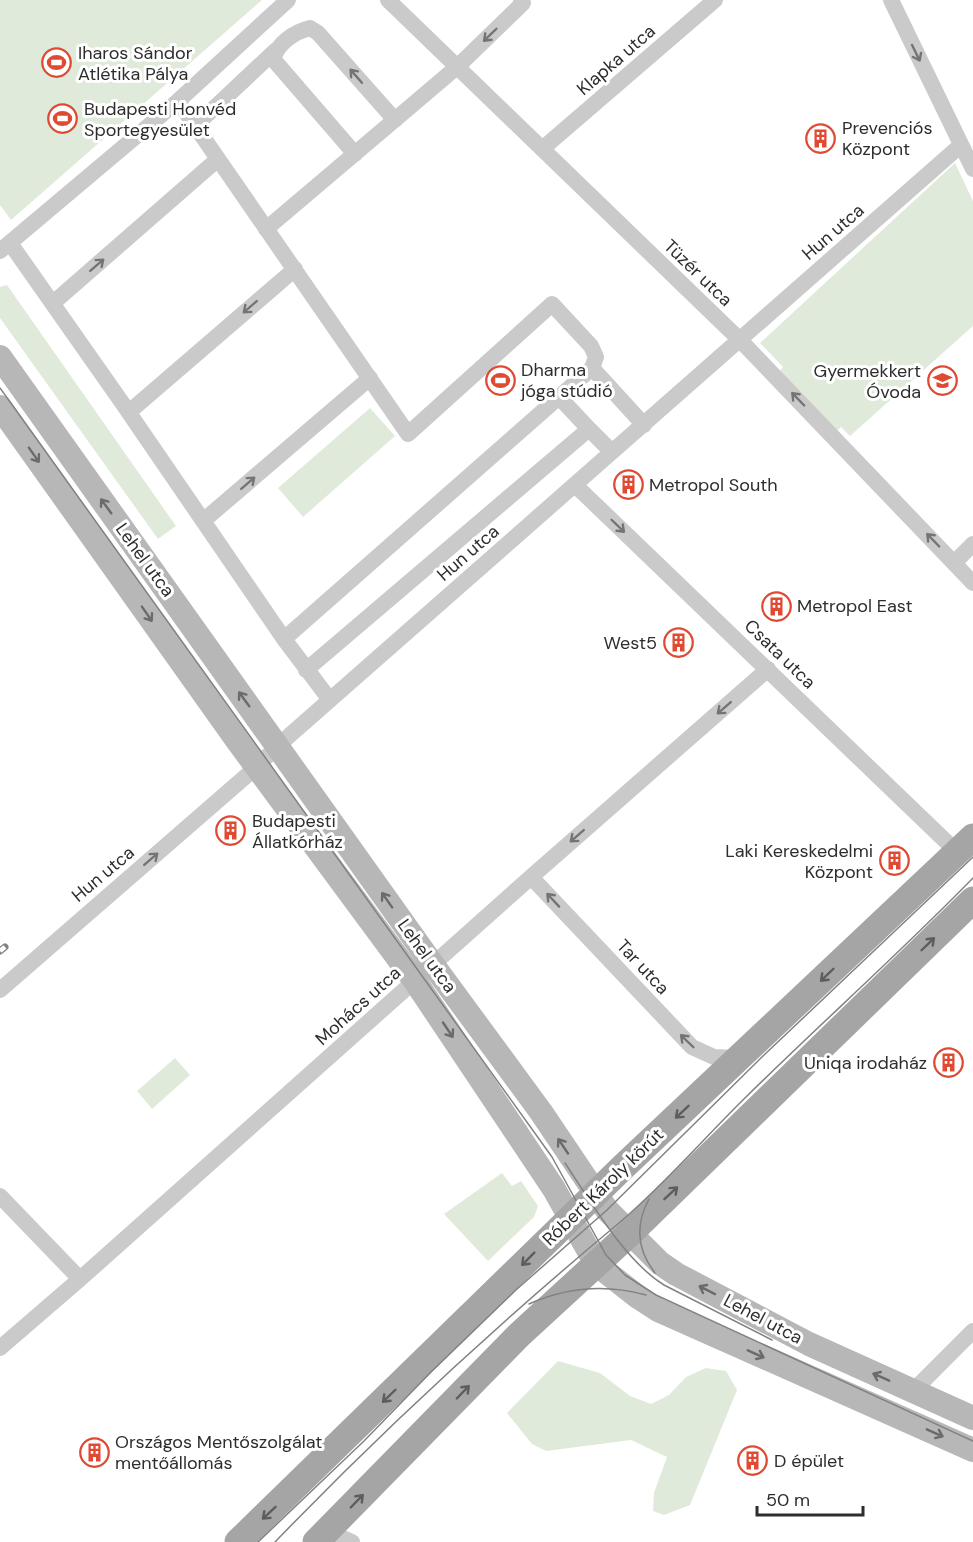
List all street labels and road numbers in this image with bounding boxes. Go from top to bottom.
street label: Klapka utca [572,19,660,101]
street label: Hun utca [797,198,869,266]
street label: Tüzér utca [659,234,737,312]
street label: Lehel utca [110,518,180,602]
street label: Hun utca [432,519,504,587]
street label: Csata utca [739,614,821,694]
street label: Hun utca [67,841,139,907]
street label: Lehel utca [392,914,462,998]
street label: Tar utca [611,934,675,1000]
street label: Mohács utca [310,961,406,1051]
street label: Róbert Károly körút [537,1123,669,1251]
street label: Lehel utca [719,1288,807,1350]

